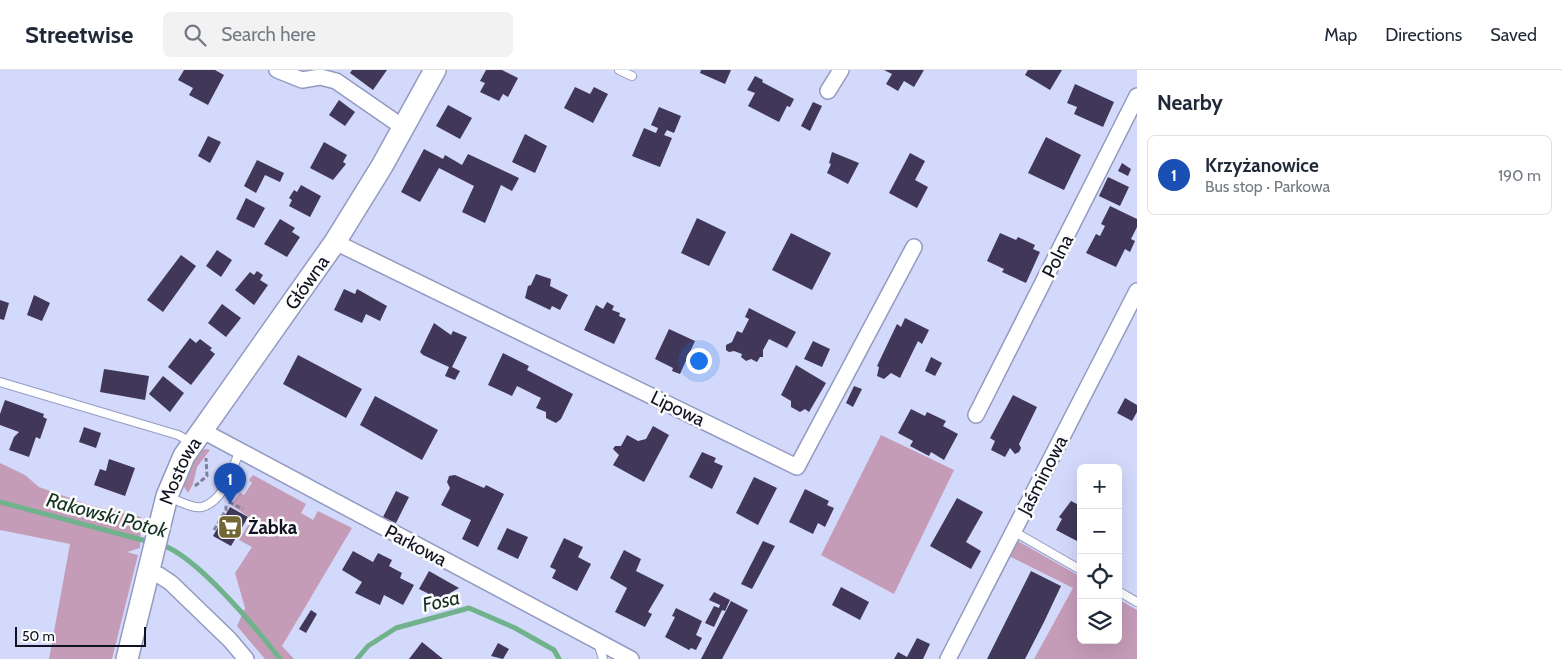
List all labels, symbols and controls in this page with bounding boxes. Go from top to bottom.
search box [163,12,513,57]
text: Streetwise [25,20,133,49]
icon: search [181,21,209,49]
text: Search here [221,23,316,46]
text: Map [1324,24,1357,46]
text: Directions [1385,24,1462,46]
text: Saved [1490,24,1537,46]
text: Nearby [1157,90,1223,115]
text: Krzyżanowice [1205,154,1319,177]
text: 1 [1171,166,1177,185]
text: 190 m [1498,166,1541,185]
text: Bus stop · Parkowa [1205,177,1330,196]
street label: Polna [1037,231,1078,282]
street label: Główna [280,251,334,314]
your location [686,348,712,374]
street label: Lipowa [647,386,709,431]
street label: Mostowa [154,432,206,507]
street label: Jaśminowa [1012,432,1072,520]
pin: 1 [214,463,246,504]
map controls [1077,464,1122,644]
button: + [1077,464,1122,509]
water label: Rakowski Potok [44,487,171,543]
button: − [1077,509,1122,554]
supermarket icon: Żabka [217,514,243,540]
place label: Żabka [248,516,298,539]
street label: Parkowa [381,520,451,571]
button: locate [1077,554,1122,599]
water label: Fosa [420,585,462,617]
button: layers [1077,599,1122,644]
scale bar [15,624,146,647]
text: 50 m [22,627,55,645]

